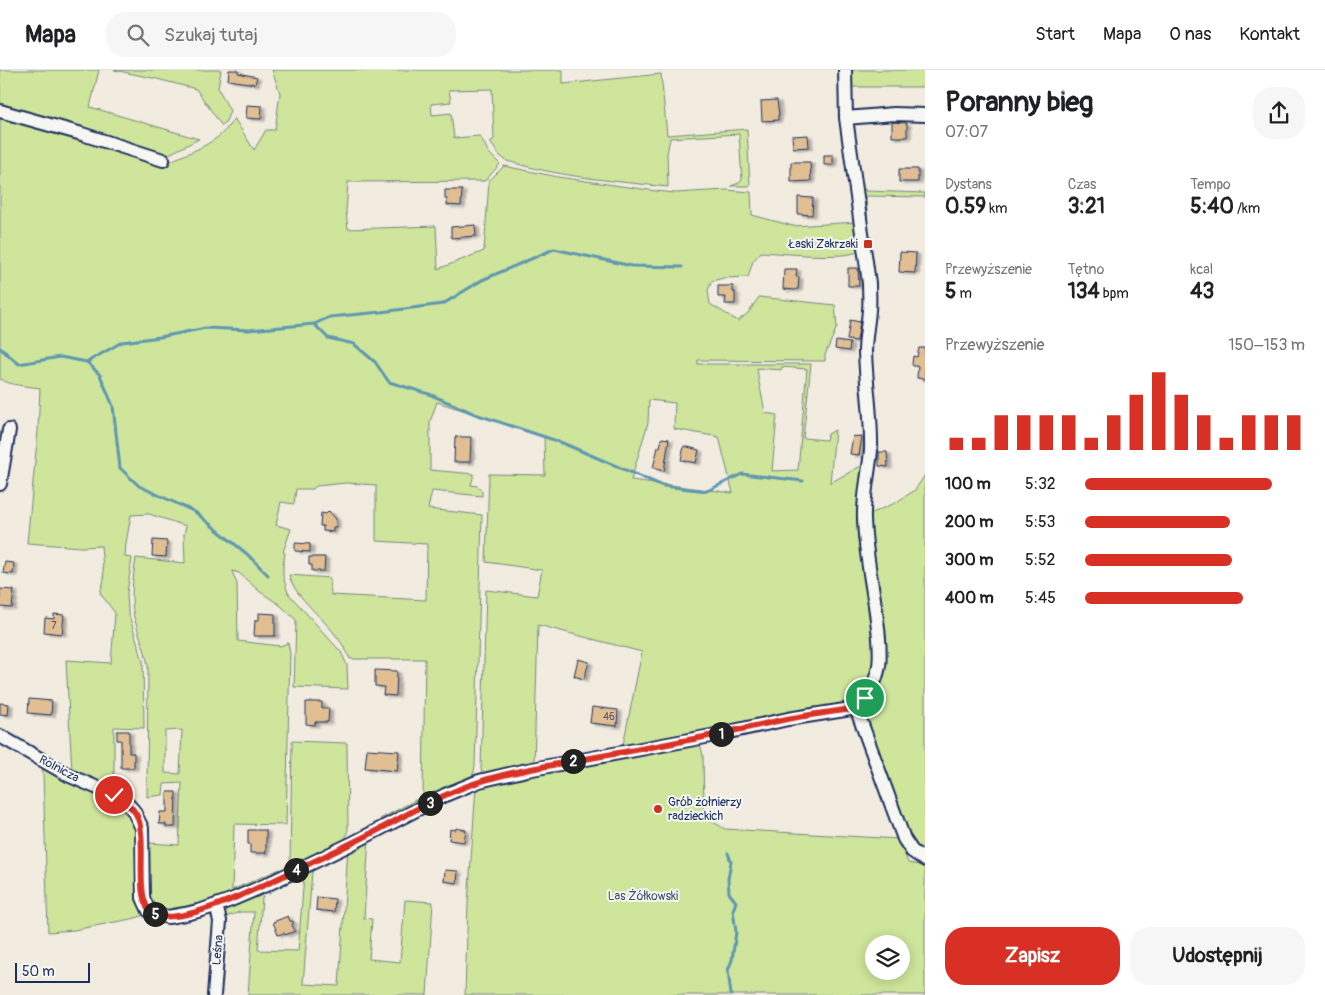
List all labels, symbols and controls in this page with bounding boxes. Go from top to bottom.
search box [106,12,456,57]
text: Mapa [25,20,76,49]
icon: search [124,21,152,49]
text: Szukaj tutaj [164,23,258,47]
text: Start [1035,23,1075,46]
text: Mapa [1103,23,1141,46]
text: O nas [1169,23,1211,46]
text: Kontakt [1239,23,1300,46]
text: Poranny bieg [945,85,1093,120]
button: share [1253,87,1305,139]
text: 07:07 [945,122,988,142]
text: Dystans [945,176,992,193]
text: Czas [1068,176,1096,193]
text: Tempo [1190,176,1231,193]
text: 0.59 [945,193,986,220]
text: 3:21 [1068,193,1105,220]
text: 5:40 [1190,193,1234,220]
text: km [986,200,1007,217]
text: /km [1234,200,1260,217]
place label: Łaski Zakrzaki [787,237,858,252]
marker: Łaski Zakrzaki [862,238,874,250]
text: Przewyższenie [945,261,1032,278]
text: Tętno [1068,261,1104,278]
text: kcal [1190,261,1213,278]
text: 5 [945,278,956,305]
text: 134 [1068,278,1100,305]
text: 43 [1190,278,1214,305]
text: m [956,285,972,302]
text: bpm [1100,285,1129,302]
text: Przewyższenie [945,335,1044,355]
text: 150–153 m [1228,335,1305,355]
text: 100 m [945,474,991,494]
text: 5:32 [1025,474,1056,494]
text: 200 m [945,512,993,532]
text: 5:53 [1025,512,1056,532]
text: 300 m [945,550,993,570]
text: 5:52 [1025,550,1056,570]
text: 400 m [945,588,994,608]
text: 5:45 [1025,588,1056,608]
house number: 7 [51,620,57,632]
pin [844,677,886,719]
icon: arrive [851,684,879,712]
house number: 46 [603,711,615,723]
pin: 1 [708,722,734,746]
text: 1 [719,726,724,743]
pin: 2 [560,748,586,774]
street label: Rolnicza [36,752,82,786]
text: 2 [570,753,577,770]
pin [93,774,135,816]
icon: check [100,781,128,809]
pin: 3 [418,790,442,816]
text: 3 [427,795,434,812]
place label: Grób żołnierzy radzieckich [668,795,741,824]
marker: Grób żołnierzy radzieckich [652,803,664,815]
pin: 4 [284,858,308,882]
text: 4 [292,862,301,879]
park label: Las Żółkowski [608,888,678,904]
pin: 5 [142,902,168,926]
text: 5 [152,906,159,923]
button: Zapisz [945,927,1120,985]
button: Udostępnij [1130,927,1305,985]
street label: Leśna [209,934,227,966]
map controls [865,935,910,980]
button: layers [865,935,910,980]
scale bar [15,960,90,983]
text: 50 m [22,963,55,980]

